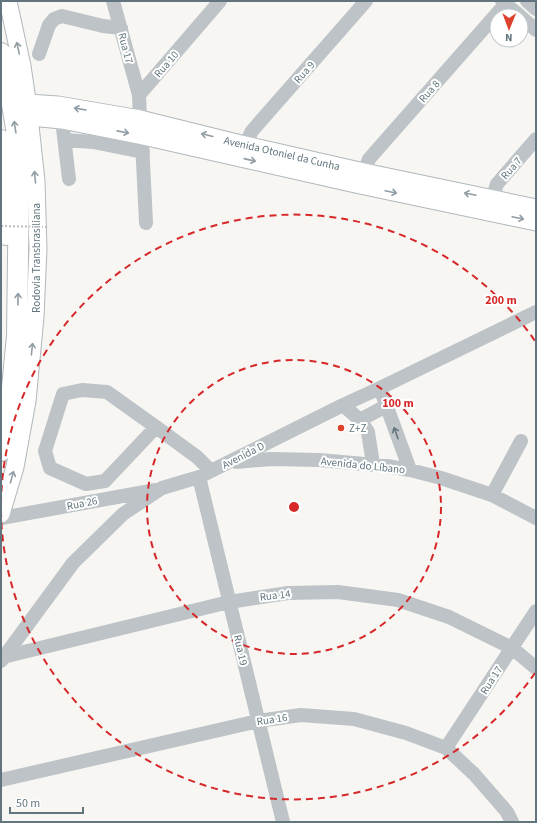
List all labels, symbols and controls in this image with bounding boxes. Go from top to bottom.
north arrow [489,8,529,48]
text: N [505,30,513,45]
street label: Rua 17 [114,31,137,65]
one-way arrow [14,42,22,55]
street label: Rua 10 [151,48,182,81]
street label: Rua 9 [290,58,318,87]
street label: Rua 8 [415,76,444,106]
one-way arrow [74,104,87,112]
one-way arrow [11,121,19,134]
one-way arrow [116,128,129,136]
one-way arrow [201,131,214,139]
street label: Avenida Otoniel da Cunha [222,133,341,174]
street label: Rua 7 [497,154,525,183]
one-way arrow [243,157,256,165]
one-way arrow [32,171,39,184]
one-way arrow [384,188,397,196]
one-way arrow [464,190,477,198]
street label: Rodovia Transbrasiliana [29,203,44,313]
one-way arrow [511,214,524,222]
text: 200 m [485,292,517,309]
one-way arrow [14,293,22,306]
one-way arrow [28,343,36,356]
text: 100 m [382,395,414,412]
place label: Z+Z [349,421,366,436]
marker: Z+Z [336,423,346,433]
one-way arrow [392,428,400,440]
street label: Avenida D [219,438,267,473]
street label: Avenida do Líbano [320,454,406,477]
one-way arrow [9,471,16,484]
street label: Rua 26 [65,493,99,514]
centre of rings [287,500,301,514]
street label: Rua 14 [259,586,292,605]
street label: Rua 19 [230,633,251,667]
street label: Rua 17 [477,663,506,697]
street label: Rua 16 [256,710,289,729]
scale bar [10,789,83,815]
text: 50 m [16,795,40,812]

